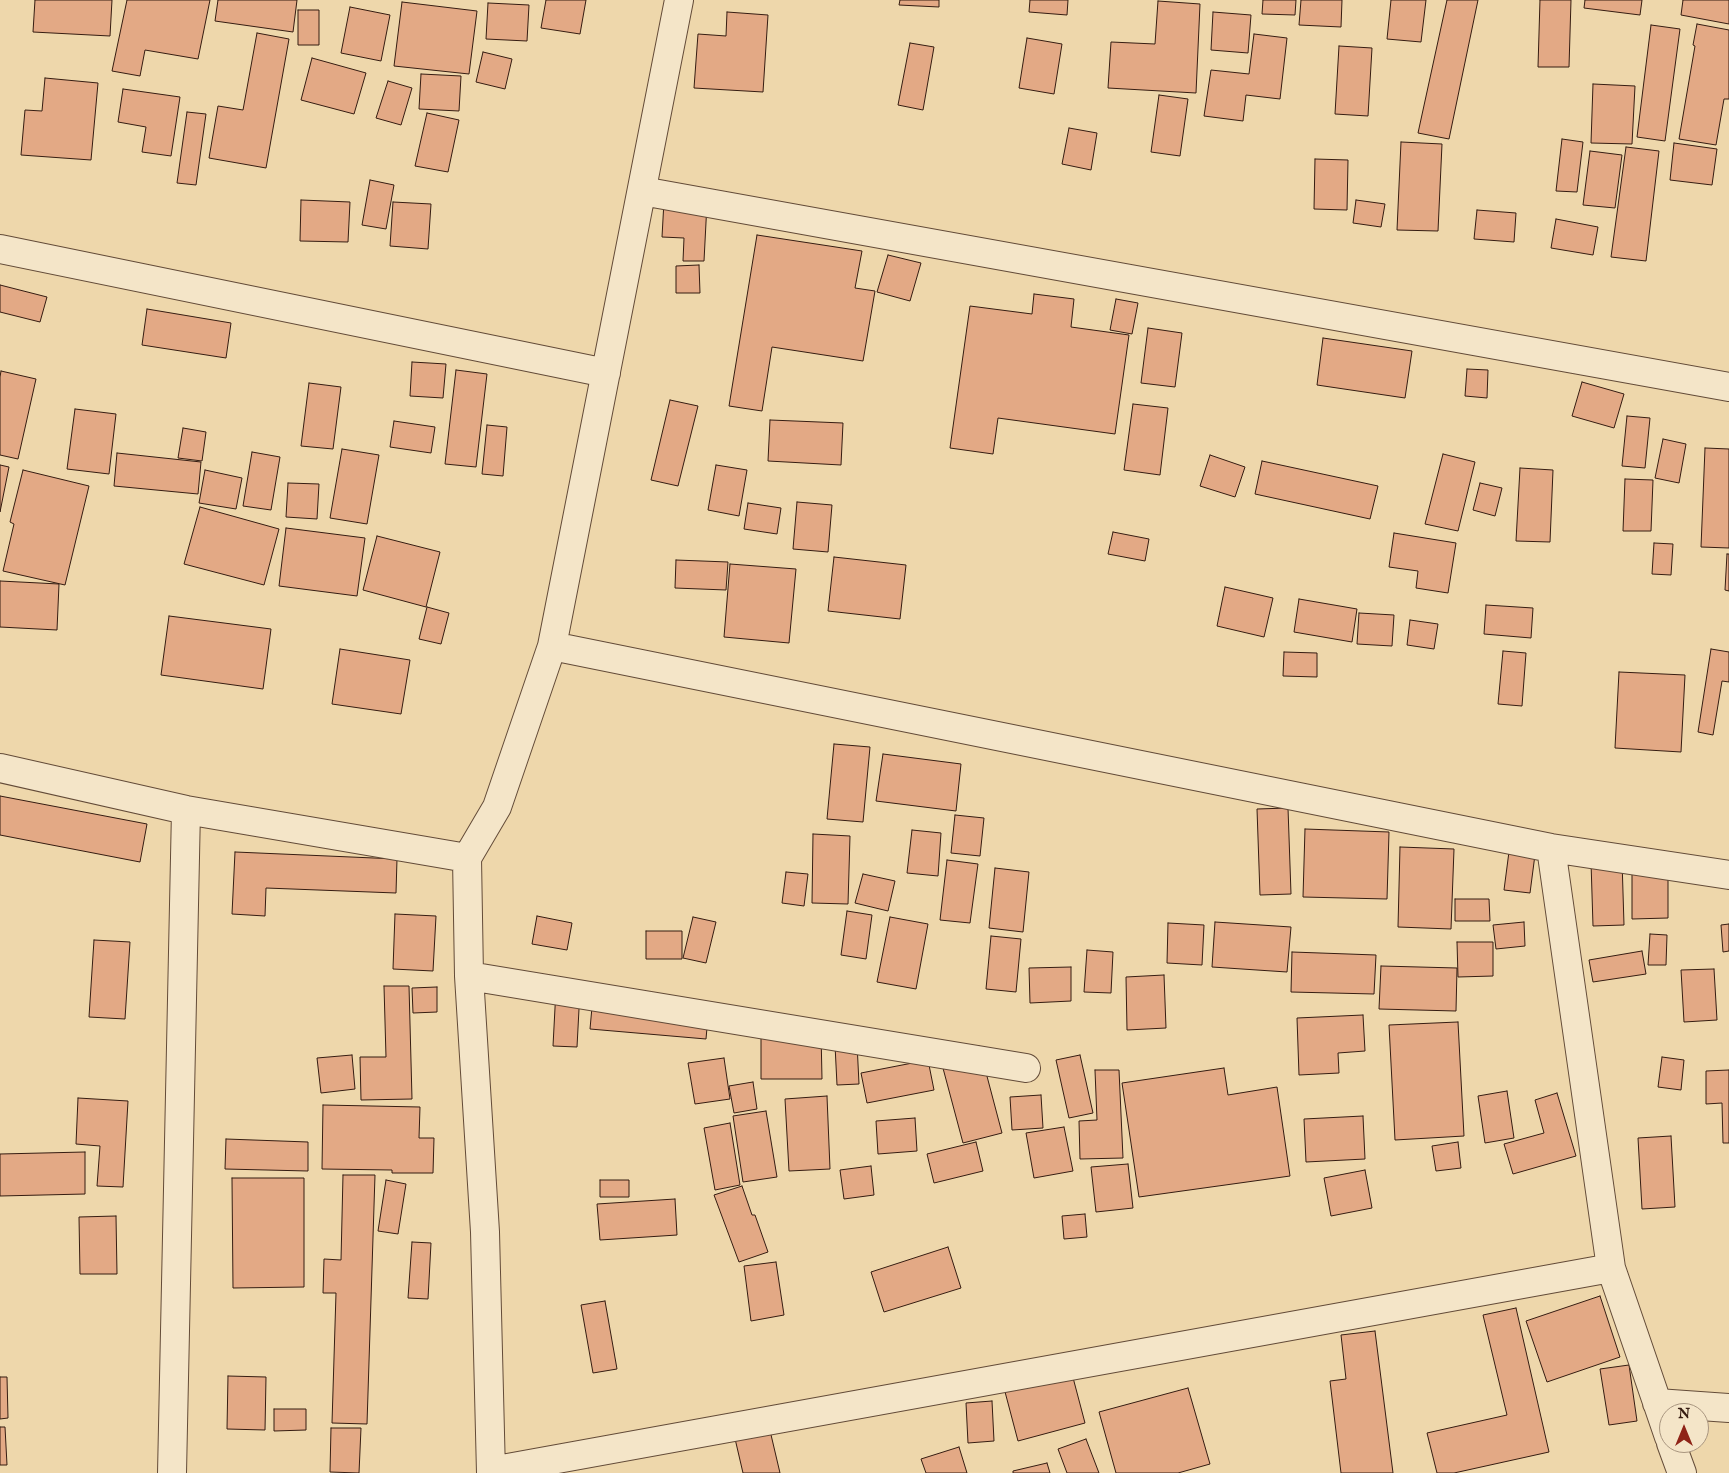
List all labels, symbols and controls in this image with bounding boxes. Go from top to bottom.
north arrow [1659,1403,1709,1453]
text: N [1678,1405,1690,1423]

